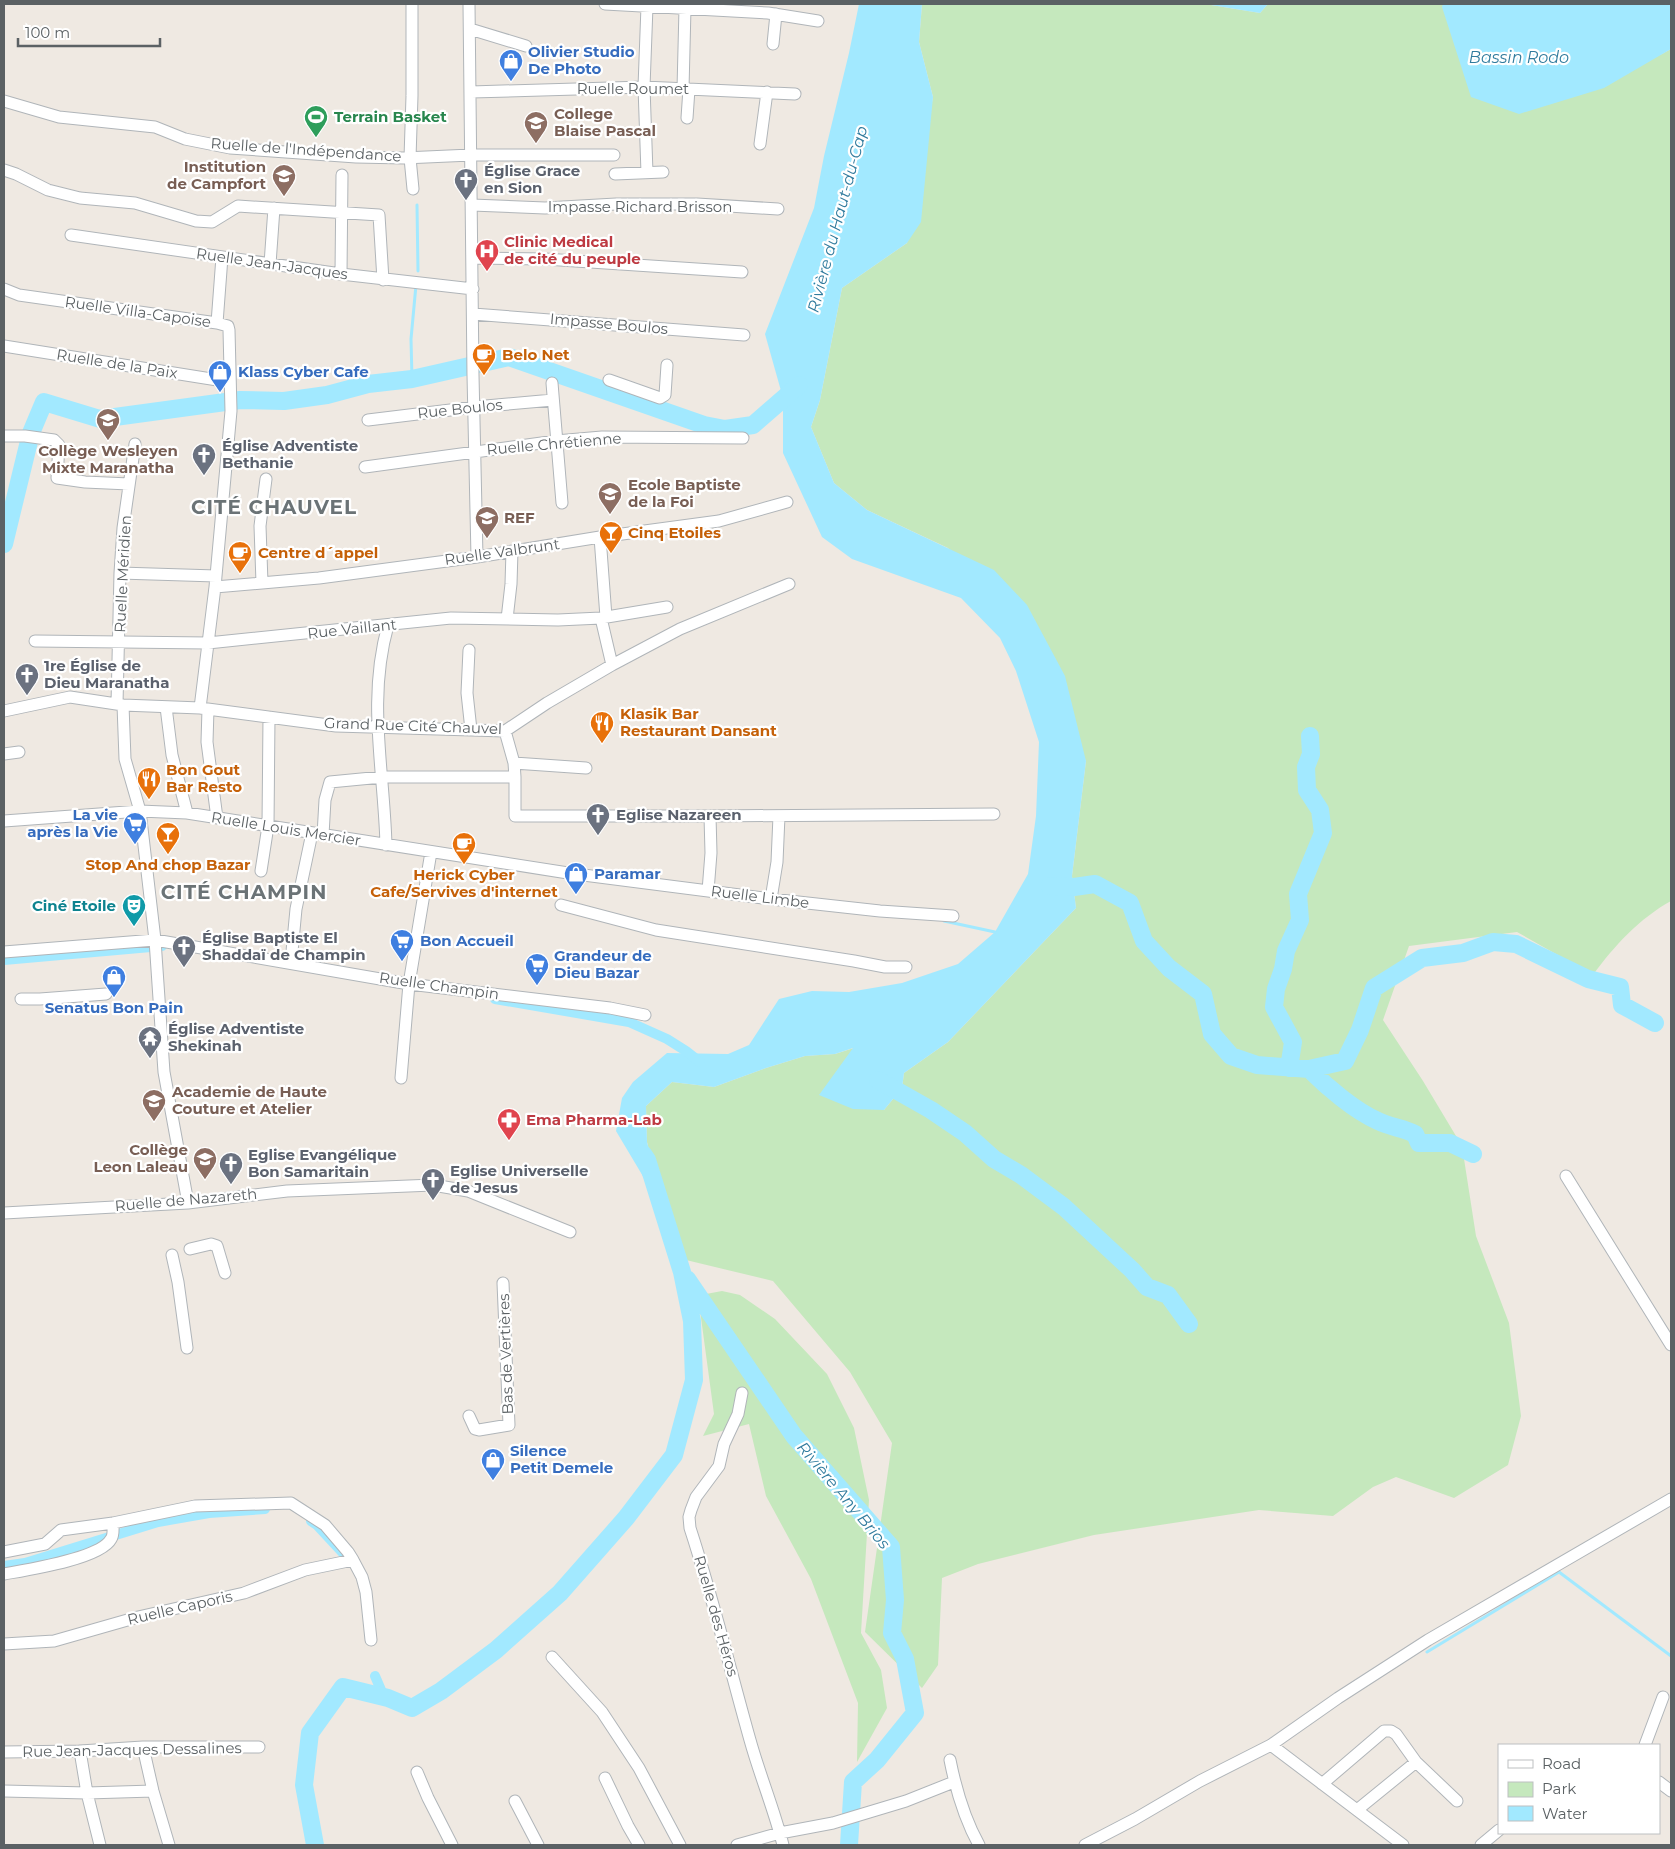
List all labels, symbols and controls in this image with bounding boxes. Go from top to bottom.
scale bar [18,15,160,47]
text: 100 m [25,23,70,42]
place label: Olivier Studio De Photo [528,42,635,78]
shop icon: Olivier Studio De Photo [498,48,524,82]
water label: Bassin Rodo [1469,48,1569,67]
street label: Ruelle Roumet [577,79,689,98]
sports icon: Terrain Basket [303,104,329,138]
place label: College Blaise Pascal [554,104,656,140]
place label: Terrain Basket [334,107,447,126]
school or university icon: College Blaise Pascal [523,110,549,144]
water label: Rivière du Haut-du-Cap [803,124,872,314]
street label: Ruelle de l'Indépendance [210,133,402,166]
place label: Institution de Campfort [167,157,266,193]
place label: Église Grace en Sion [484,161,580,197]
school or university icon: Institution de Campfort [271,163,297,197]
church icon: Église Grace en Sion [453,167,479,201]
street label: Impasse Richard Brisson [548,197,732,216]
place label: Clinic Medical de cité du peuple [504,232,641,268]
hospital icon: Clinic Medical de cité du peuple [474,238,500,272]
street label: Ruelle Jean-Jacques [195,243,349,284]
street label: Ruelle Villa-Capoise [64,292,212,331]
street label: Impasse Boulos [549,309,669,338]
cafe icon: Belo Net [471,342,497,376]
street label: Ruelle de la Paix [55,345,179,382]
place label: Belo Net [502,345,570,364]
shop icon: Klass Cyber Cafe [207,359,233,393]
place label: Klass Cyber Cafe [238,362,369,381]
street label: Rue Boulos [416,395,503,422]
school or university icon: Collège Wesleyen Mixte Maranatha [95,407,121,441]
street label: Ruelle Chrétienne [486,428,622,459]
place label: Église Adventiste Bethanie [222,436,358,472]
place label: Collège Wesleyen Mixte Maranatha [38,441,178,477]
church icon: Église Adventiste Bethanie [191,442,217,476]
place label: Ecole Baptiste de la Foi [628,475,741,511]
school or university icon: Ecole Baptiste de la Foi [597,481,623,515]
district label: CITÉ CHAUVEL [191,495,357,519]
school or university icon: REF [474,505,500,539]
place label: REF [504,508,535,527]
street label: Ruelle Méridien [110,515,135,633]
bar icon: Cinq Etoiles [598,520,624,554]
place label: Cinq Etoiles [628,523,721,542]
street label: Ruelle Valbrunt [443,534,561,569]
cafe icon: Centre d´appel [227,540,253,574]
place label: Centre d´appel [258,543,378,562]
street label: Rue Vaillant [306,614,397,643]
place label: 1re Église de Dieu Maranatha [44,656,169,692]
church icon: 1re Église de Dieu Maranatha [14,662,40,696]
place label: Klasik Bar Restaurant Dansant [620,704,777,740]
restaurant icon: Klasik Bar Restaurant Dansant [589,710,615,744]
street label: Grand Rue Cité Chauvel [324,713,502,738]
place label: Bon Gout Bar Resto [166,760,242,796]
restaurant icon: Bon Gout Bar Resto [136,766,162,800]
church icon: Eglise Nazareen [585,802,611,836]
place label: La vie après la Vie [27,805,118,841]
place label: Eglise Nazareen [616,805,742,824]
street label: Ruelle Louis Mercier [210,807,362,850]
supermarket icon: La vie après la Vie [122,811,148,845]
bar icon: Stop And chop Bazar [155,821,181,855]
cafe icon: Herick Cyber Cafe/Servives d'internet [451,831,477,865]
place label: Stop And chop Bazar [85,855,251,874]
shop icon: Paramar [563,861,589,895]
place label: Paramar [594,864,661,883]
place label: Herick Cyber Cafe/Servives d'internet [370,865,558,901]
district label: CITÉ CHAMPIN [161,880,327,904]
street label: Ruelle Limbe [710,881,810,912]
theatre icon: Ciné Etoile [121,893,147,927]
place label: Ciné Etoile [32,896,116,915]
place label: Église Baptiste El Shaddaï de Champin [202,928,366,964]
supermarket icon: Bon Accueil [389,928,415,962]
place label: Bon Accueil [420,931,514,950]
church icon: Église Baptiste El Shaddaï de Champin [171,934,197,968]
place label: Grandeur de Dieu Bazar [554,946,652,982]
supermarket icon: Grandeur de Dieu Bazar [524,952,550,986]
shop icon: Senatus Bon Pain [101,964,127,998]
street label: Ruelle Champin [378,968,500,1003]
place label: Senatus Bon Pain [45,998,183,1017]
place label: Église Adventiste Shekinah [168,1019,304,1055]
temple icon: Église Adventiste Shekinah [137,1025,163,1059]
place label: Academie de Haute Couture et Atelier [171,1082,327,1118]
school or university icon: Academie de Haute Couture et Atelier [141,1088,167,1122]
pharmacy icon: Ema Pharma-Lab [496,1107,522,1141]
place label: Ema Pharma-Lab [526,1110,662,1129]
place label: Collège Leon Laleau [93,1140,188,1176]
place label: Eglise Evangélique Bon Samaritain [248,1145,397,1181]
school or university icon: Collège Leon Laleau [192,1146,218,1180]
church icon: Eglise Evangélique Bon Samaritain [218,1151,244,1185]
place label: Eglise Universelle de Jesus [450,1161,589,1197]
church icon: Eglise Universelle de Jesus [420,1167,446,1201]
street label: Ruelle de Nazareth [114,1184,258,1215]
street label: Bas de Vertières [494,1293,517,1415]
water label: Rivière Any Brios [793,1438,894,1553]
place label: Silence Petit Demele [510,1441,613,1477]
shop icon: Silence Petit Demele [480,1447,506,1481]
street label: Ruelle des Héros [690,1553,743,1679]
street label: Ruelle Caporis [125,1586,234,1629]
street label: Rue Jean-Jacques Dessalines [22,1738,242,1761]
legend [1498,1744,1660,1834]
text: Road [1542,1754,1581,1773]
text: Park [1542,1779,1576,1798]
text: Water [1542,1804,1588,1823]

